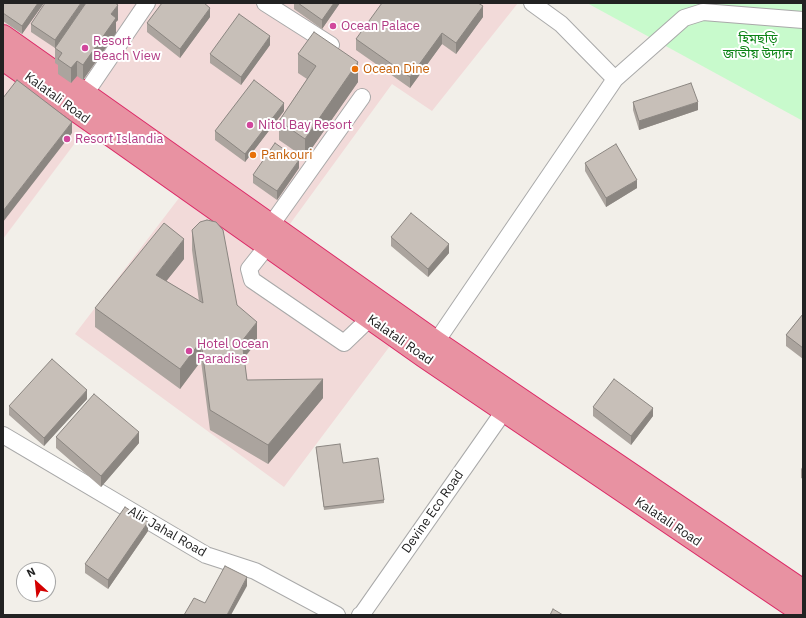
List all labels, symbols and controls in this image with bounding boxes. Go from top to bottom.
place label: Ocean Palace [341,18,420,34]
marker: Ocean Palace [328,21,338,31]
park label: হিমছড়ি জাতীয় উদ্যান [723,31,793,62]
place label: Resort Beach View [93,33,161,64]
marker: Resort Beach View [80,43,90,53]
place label: Ocean Dine [363,61,430,77]
marker: Ocean Dine [350,64,360,74]
street label: Kalatali Road [21,69,93,127]
place label: Nitol Bay Resort [258,117,352,133]
marker: Nitol Bay Resort [245,120,255,130]
place label: Resort Islandia [75,131,163,147]
marker: Resort Islandia [62,134,72,144]
place label: Pankouri [261,147,312,163]
marker: Pankouri [248,150,258,160]
street label: Kalatali Road [364,312,436,368]
place label: Hotel Ocean Paradise [197,336,269,367]
marker: Hotel Ocean Paradise [184,346,194,356]
street label: Devine Eco Road [399,468,467,556]
street label: Kalatali Road [632,494,704,550]
street label: Alir Jahal Road [125,503,209,561]
north arrow [16,562,56,602]
text: N [24,564,38,580]

